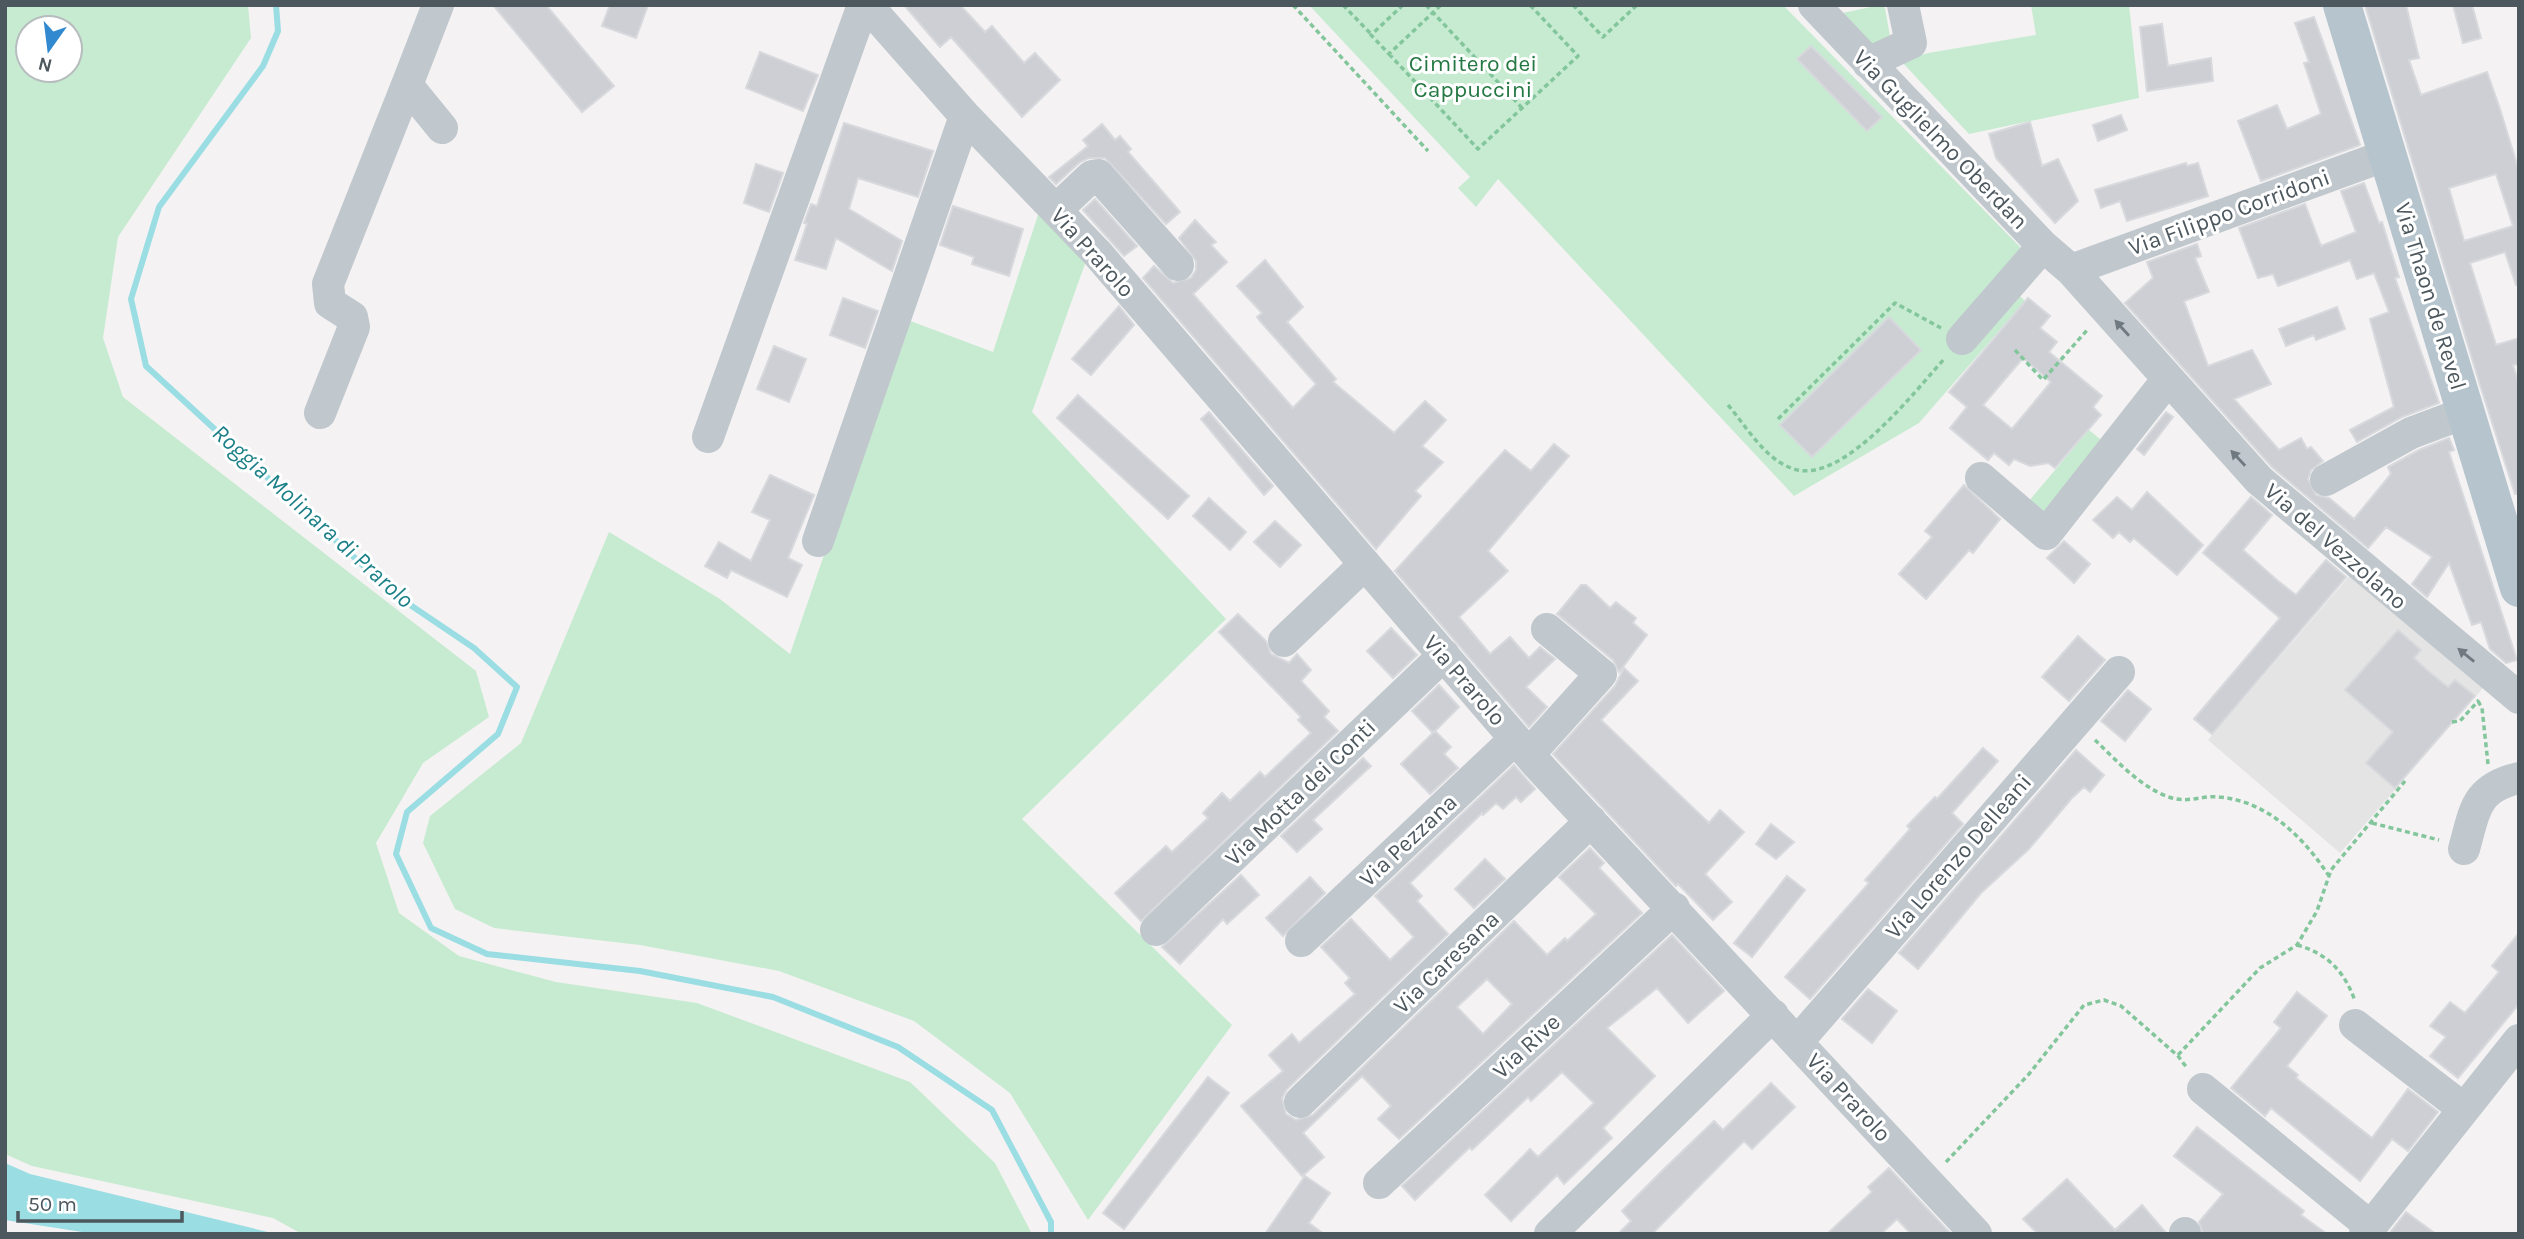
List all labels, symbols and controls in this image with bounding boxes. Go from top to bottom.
north arrow [14,14,84,84]
street label: Via Guglielmo Oberdan [1848,44,2034,235]
park label: Cimitero dei Cappuccini [1409,50,1537,103]
text: N [36,52,54,77]
street label: Via Filippo Corridoni [2125,164,2333,261]
street label: Via Thaon de Revel [2389,199,2472,393]
street label: Via Prarolo [1045,202,1140,303]
one-way arrow [2114,319,2130,337]
water label: Roggia Molinara di Prarolo [207,418,419,614]
one-way arrow [2230,449,2246,467]
street label: Via del Vezzolano [2259,477,2412,615]
street label: Via Prarolo [1418,629,1511,731]
one-way arrow [2457,647,2475,662]
street label: Via Motta dei Conti [1219,713,1381,871]
street label: Via Lorenzo Delleani [1880,769,2037,944]
street label: Via Pezzana [1354,788,1463,892]
street label: Via Caresana [1388,905,1505,1019]
street label: Via Rive [1487,1008,1566,1084]
street label: Via Prarolo [1801,1047,1897,1147]
scale bar [18,1180,182,1224]
text: 50 m [28,1192,77,1216]

